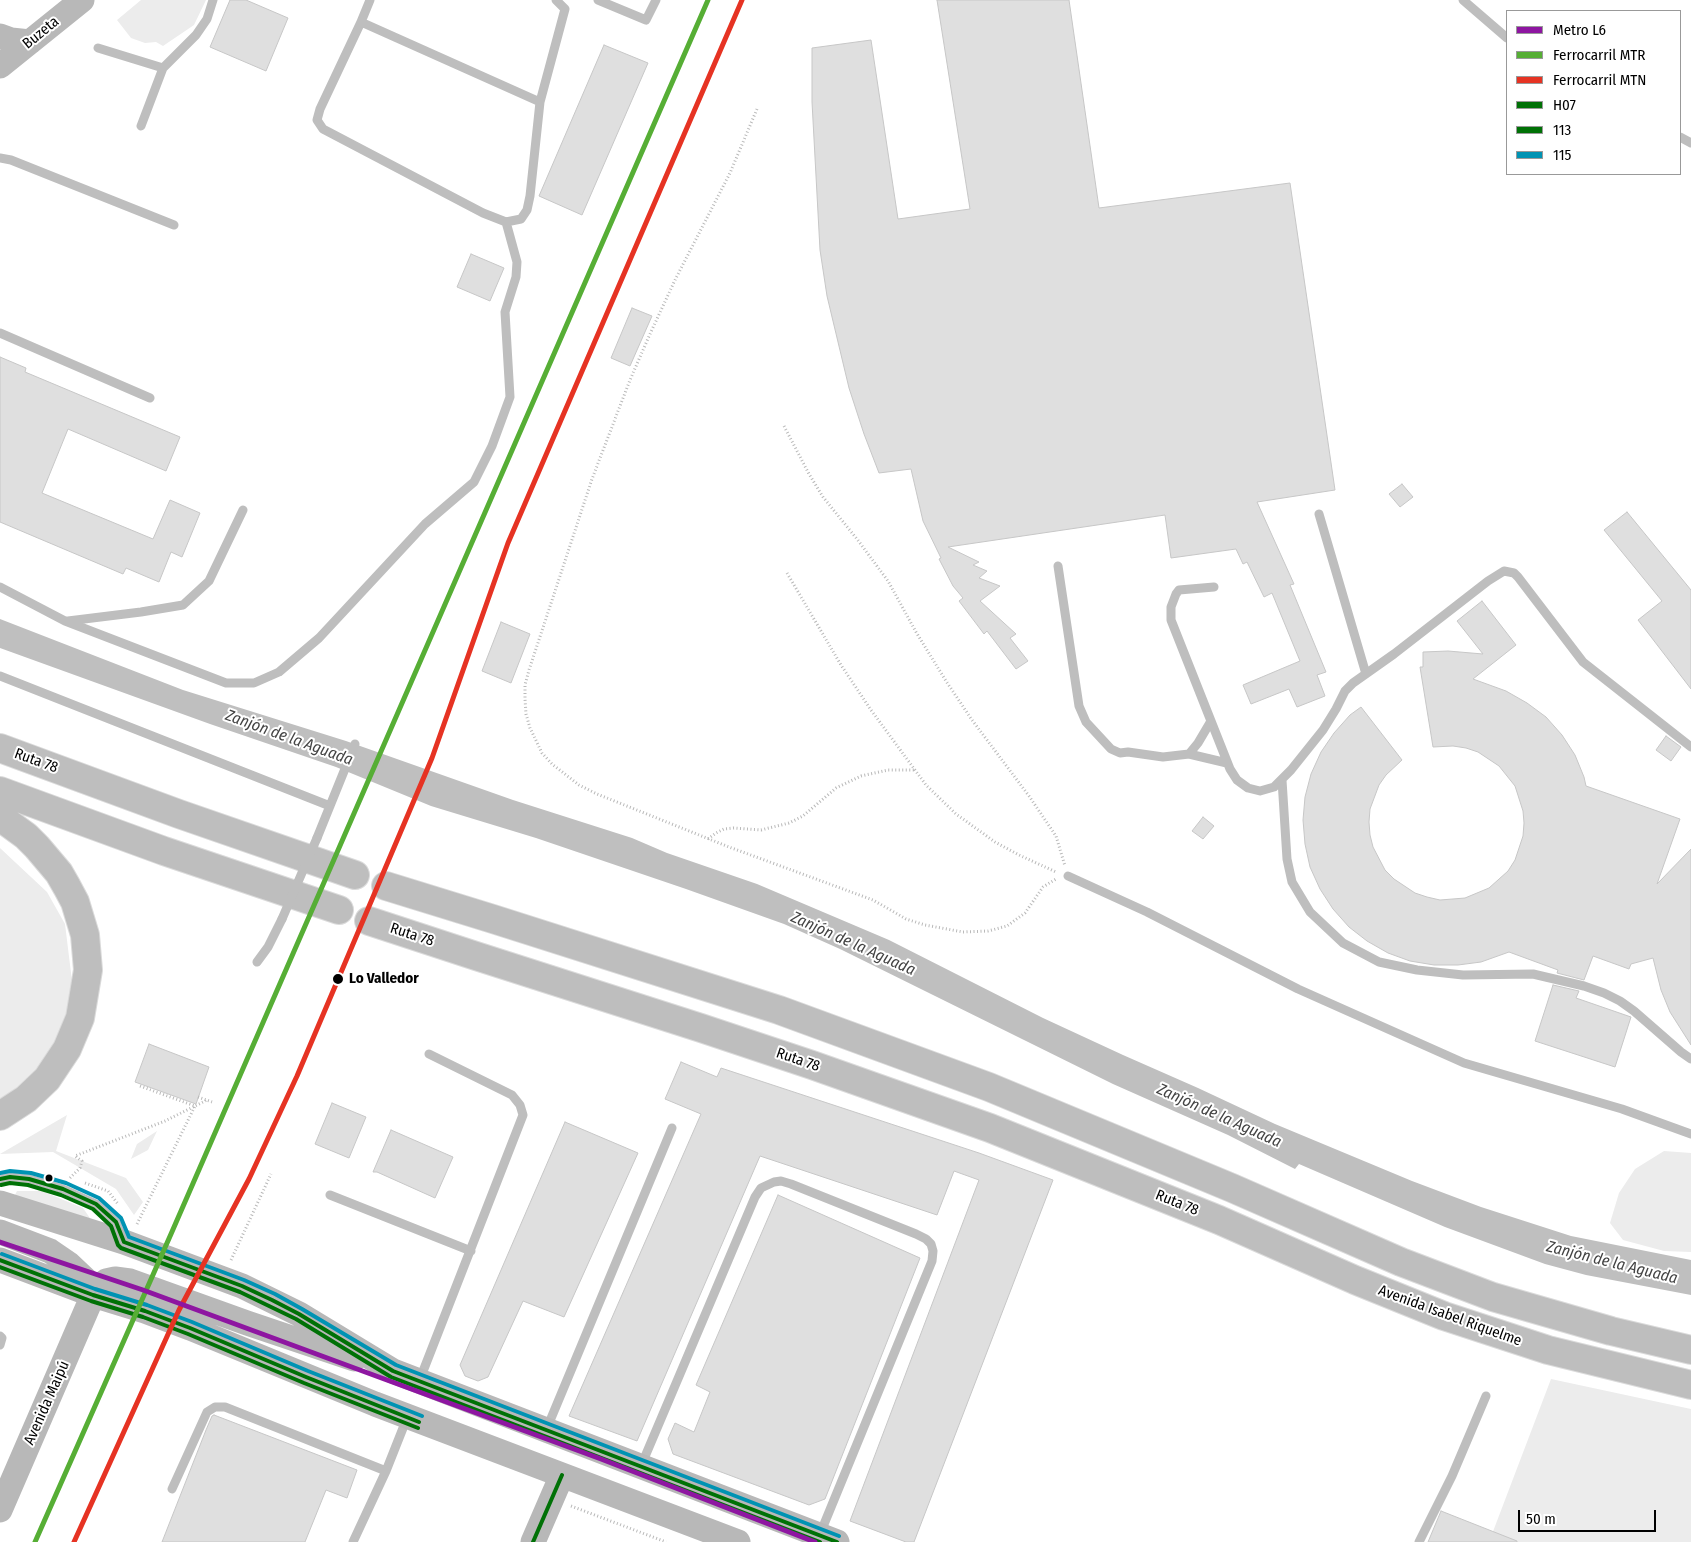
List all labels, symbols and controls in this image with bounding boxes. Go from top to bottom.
legend [1506,10,1681,175]
street label: Buzeta [19,13,63,53]
text: Metro L6 [1553,21,1606,39]
text: Ferrocarril MTR [1553,46,1645,64]
text: Ferrocarril MTN [1553,71,1646,89]
text: H07 [1553,96,1576,114]
text: 113 [1553,121,1571,139]
text: 115 [1553,146,1571,164]
water label: Zanjón de la Aguada [223,706,355,770]
street label: Ruta 78 [12,745,60,777]
water label: Zanjón de la Aguada [788,908,918,980]
street label: Ruta 78 [388,919,436,951]
place label: Lo Valledor [349,970,419,988]
marker: Lo Valledor [331,972,345,986]
street label: Ruta 78 [774,1044,822,1076]
water label: Zanjón de la Aguada [1154,1080,1284,1152]
unlabelled marker [44,1173,54,1183]
street label: Ruta 78 [1153,1186,1201,1220]
water label: Zanjón de la Aguada [1545,1237,1679,1289]
street label: Avenida Isabel Riquelme [1376,1282,1524,1350]
street label: Avenida Maipú [20,1358,74,1448]
scale bar [1521,1500,1658,1532]
text: 50 m [1526,1510,1556,1528]

